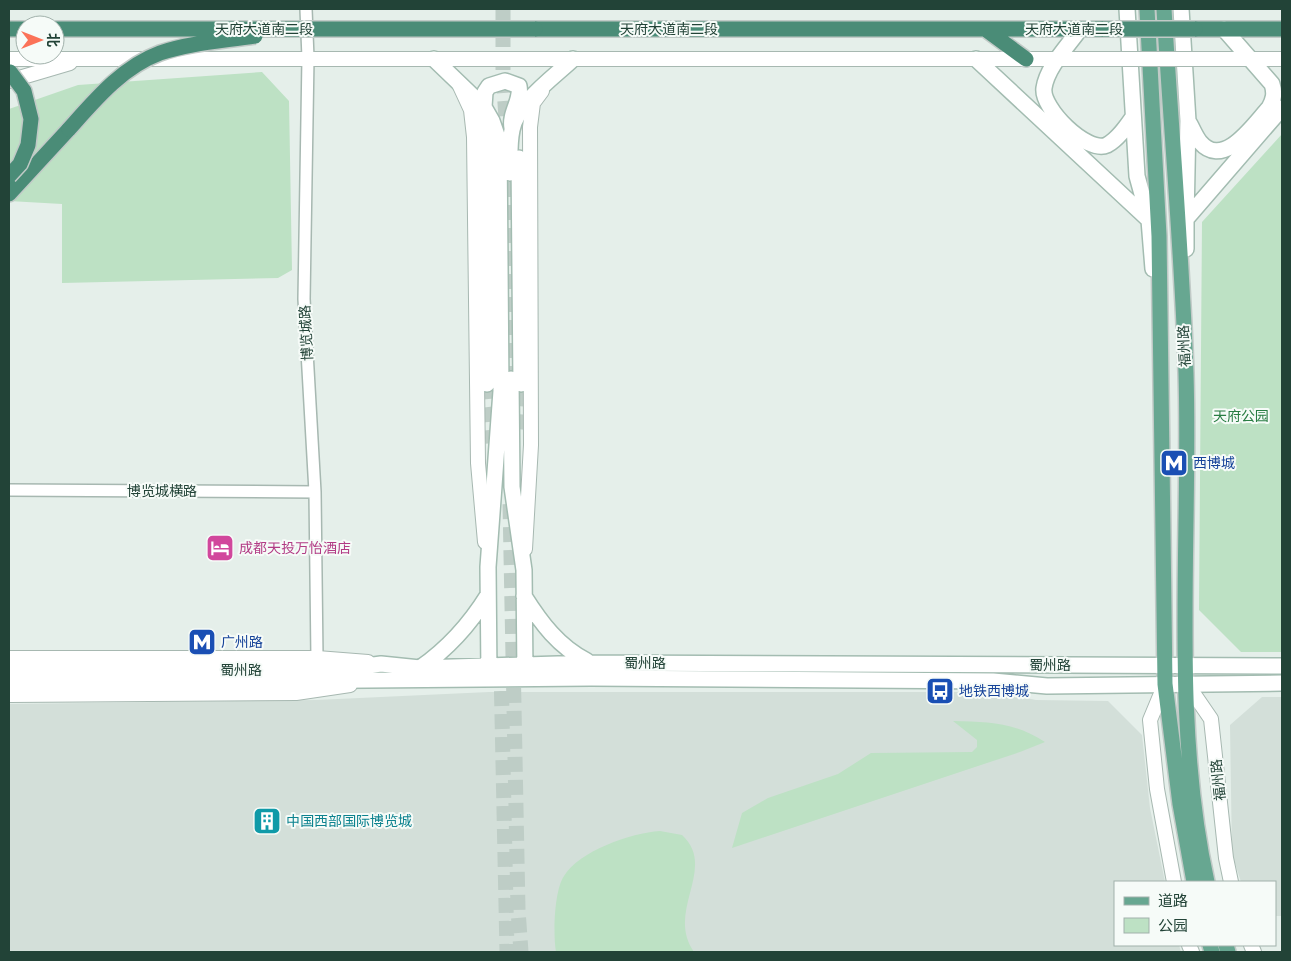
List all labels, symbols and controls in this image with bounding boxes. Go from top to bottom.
north arrow [15,15,65,65]
street label: 天府大道南二段 [215,20,313,38]
street label: 天府大道南二段 [620,20,718,38]
street label: 天府大道南二段 [1025,20,1123,38]
text: 北 [44,33,62,47]
street label: 博览城路 [296,305,316,361]
street label: 福州路 [1174,325,1194,367]
park label: 天府公园 [1213,407,1269,425]
metro station icon: 西博城 [1159,448,1189,478]
place label: 西博城 [1193,454,1235,472]
street label: 博览城横路 [127,482,197,500]
hotel icon: 成都天投万怡酒店 [205,533,235,563]
place label: 成都天投万怡酒店 [239,539,351,557]
metro station icon: 广州路 [187,627,217,657]
place label: 广州路 [221,633,263,651]
street label: 蜀州路 [624,654,666,672]
street label: 蜀州路 [1029,656,1071,674]
street label: 蜀州路 [220,661,262,679]
bus stop icon: 地铁西博城 [925,676,955,706]
place label: 地铁西博城 [959,682,1029,700]
street label: 福州路 [1207,758,1229,802]
building icon: 中国西部国际博览城 [252,806,282,836]
place label: 中国西部国际博览城 [286,812,412,830]
legend [1114,881,1276,946]
text: 道路 [1158,891,1188,910]
text: 公园 [1158,916,1188,935]

